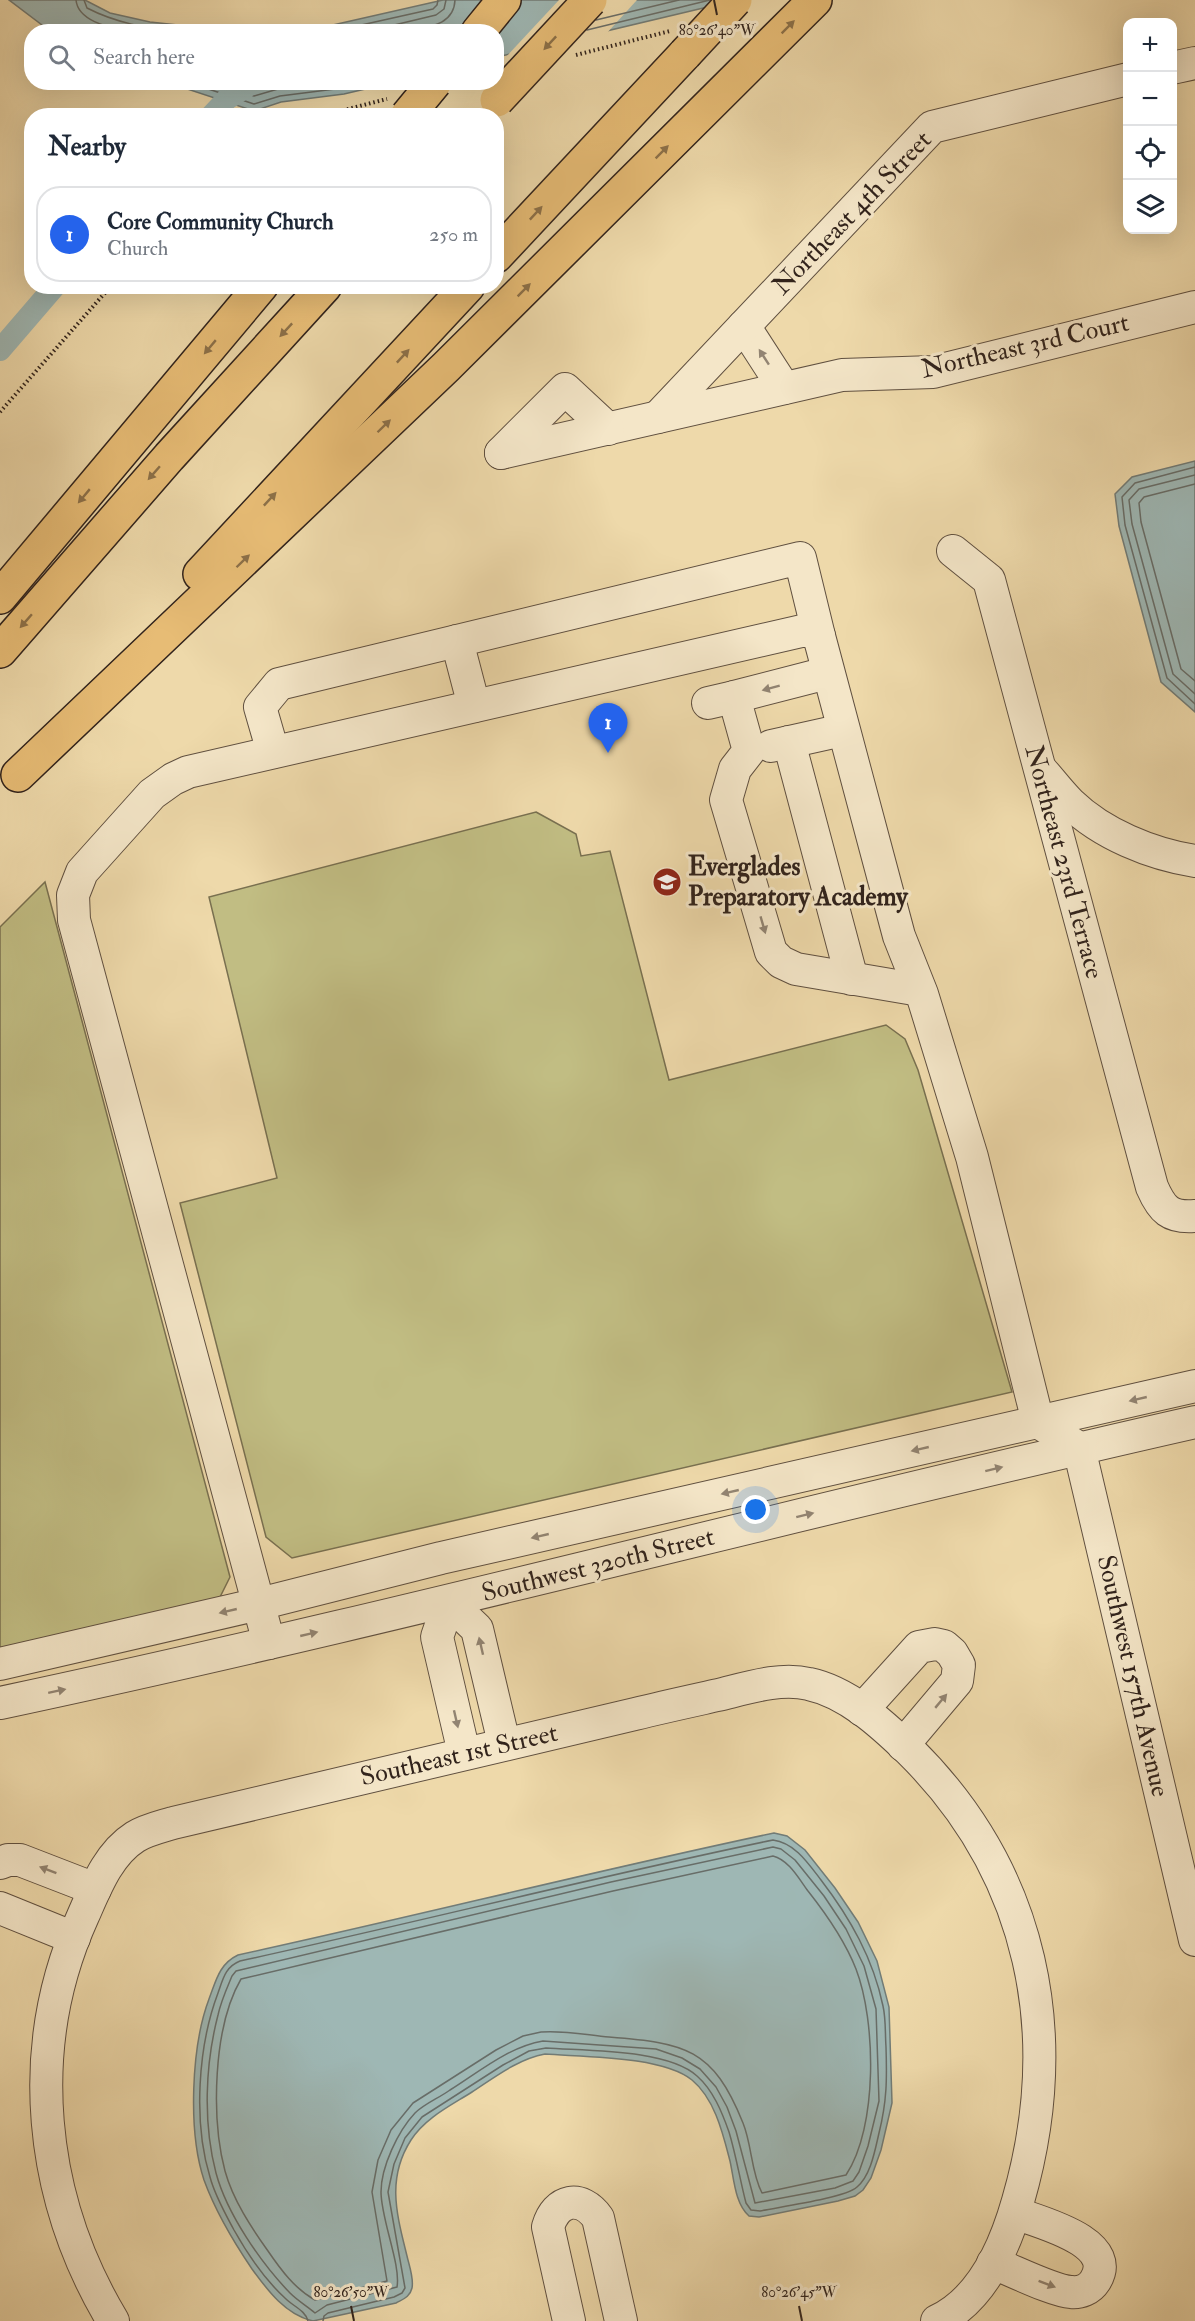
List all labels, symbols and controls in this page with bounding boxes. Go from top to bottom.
map controls [1123,18,1177,234]
button: + [1123,18,1177,72]
text: 80°26'40"W [679,21,756,40]
one-way arrow [780,21,794,35]
search box [24,24,504,90]
one-way arrow [544,35,557,50]
icon: search [45,41,78,74]
text: Search here [93,43,195,71]
button: − [1123,72,1177,126]
street label: Northeast 4th Street [766,124,938,302]
button: locate [1123,126,1177,180]
text: Nearby [48,131,126,163]
one-way arrow [655,145,669,160]
button: layers [1123,180,1177,234]
one-way arrow [529,206,543,220]
text: Core Community Church [107,208,334,236]
text: 1 [66,222,73,247]
text: 250 m [429,222,478,247]
text: Church [107,236,168,261]
one-way arrow [516,283,531,297]
street label: Northeast 3rd Court [918,307,1132,385]
one-way arrow [279,322,293,337]
one-way arrow [203,339,216,355]
one-way arrow [395,349,409,363]
one-way arrow [758,349,769,365]
one-way arrow [377,419,392,433]
one-way arrow [148,465,161,480]
one-way arrow [78,488,91,503]
one-way arrow [262,492,276,506]
one-way arrow [236,554,250,568]
one-way arrow [20,613,33,628]
one-way arrow [762,684,780,693]
pin: 1 [588,704,628,753]
street label: Northeast 23rd Terrace [1017,742,1111,982]
place label: Everglades Preparatory Academy [688,851,909,914]
school or university icon: Everglades Preparatory Academy [651,866,683,898]
one-way arrow [759,917,768,935]
one-way arrow [1129,1395,1147,1405]
one-way arrow [911,1444,929,1454]
one-way arrow [985,1463,1003,1473]
one-way arrow [721,1488,739,1498]
your location [741,1495,770,1524]
one-way arrow [795,1509,814,1519]
street label: Southwest 320th Street [479,1521,717,1609]
one-way arrow [530,1531,549,1541]
street label: Southwest 157th Avenue [1090,1552,1176,1800]
one-way arrow [218,1607,237,1617]
one-way arrow [300,1629,319,1638]
one-way arrow [475,1636,485,1655]
one-way arrow [48,1686,67,1695]
one-way arrow [935,1693,948,1709]
one-way arrow [452,1710,462,1728]
street label: Southeast 1st Street [357,1717,561,1793]
one-way arrow [39,1865,57,1875]
one-way arrow [1038,2280,1056,2289]
text: 80°26'50"W [314,2283,389,2302]
text: 80°26'45"W [761,2283,837,2302]

